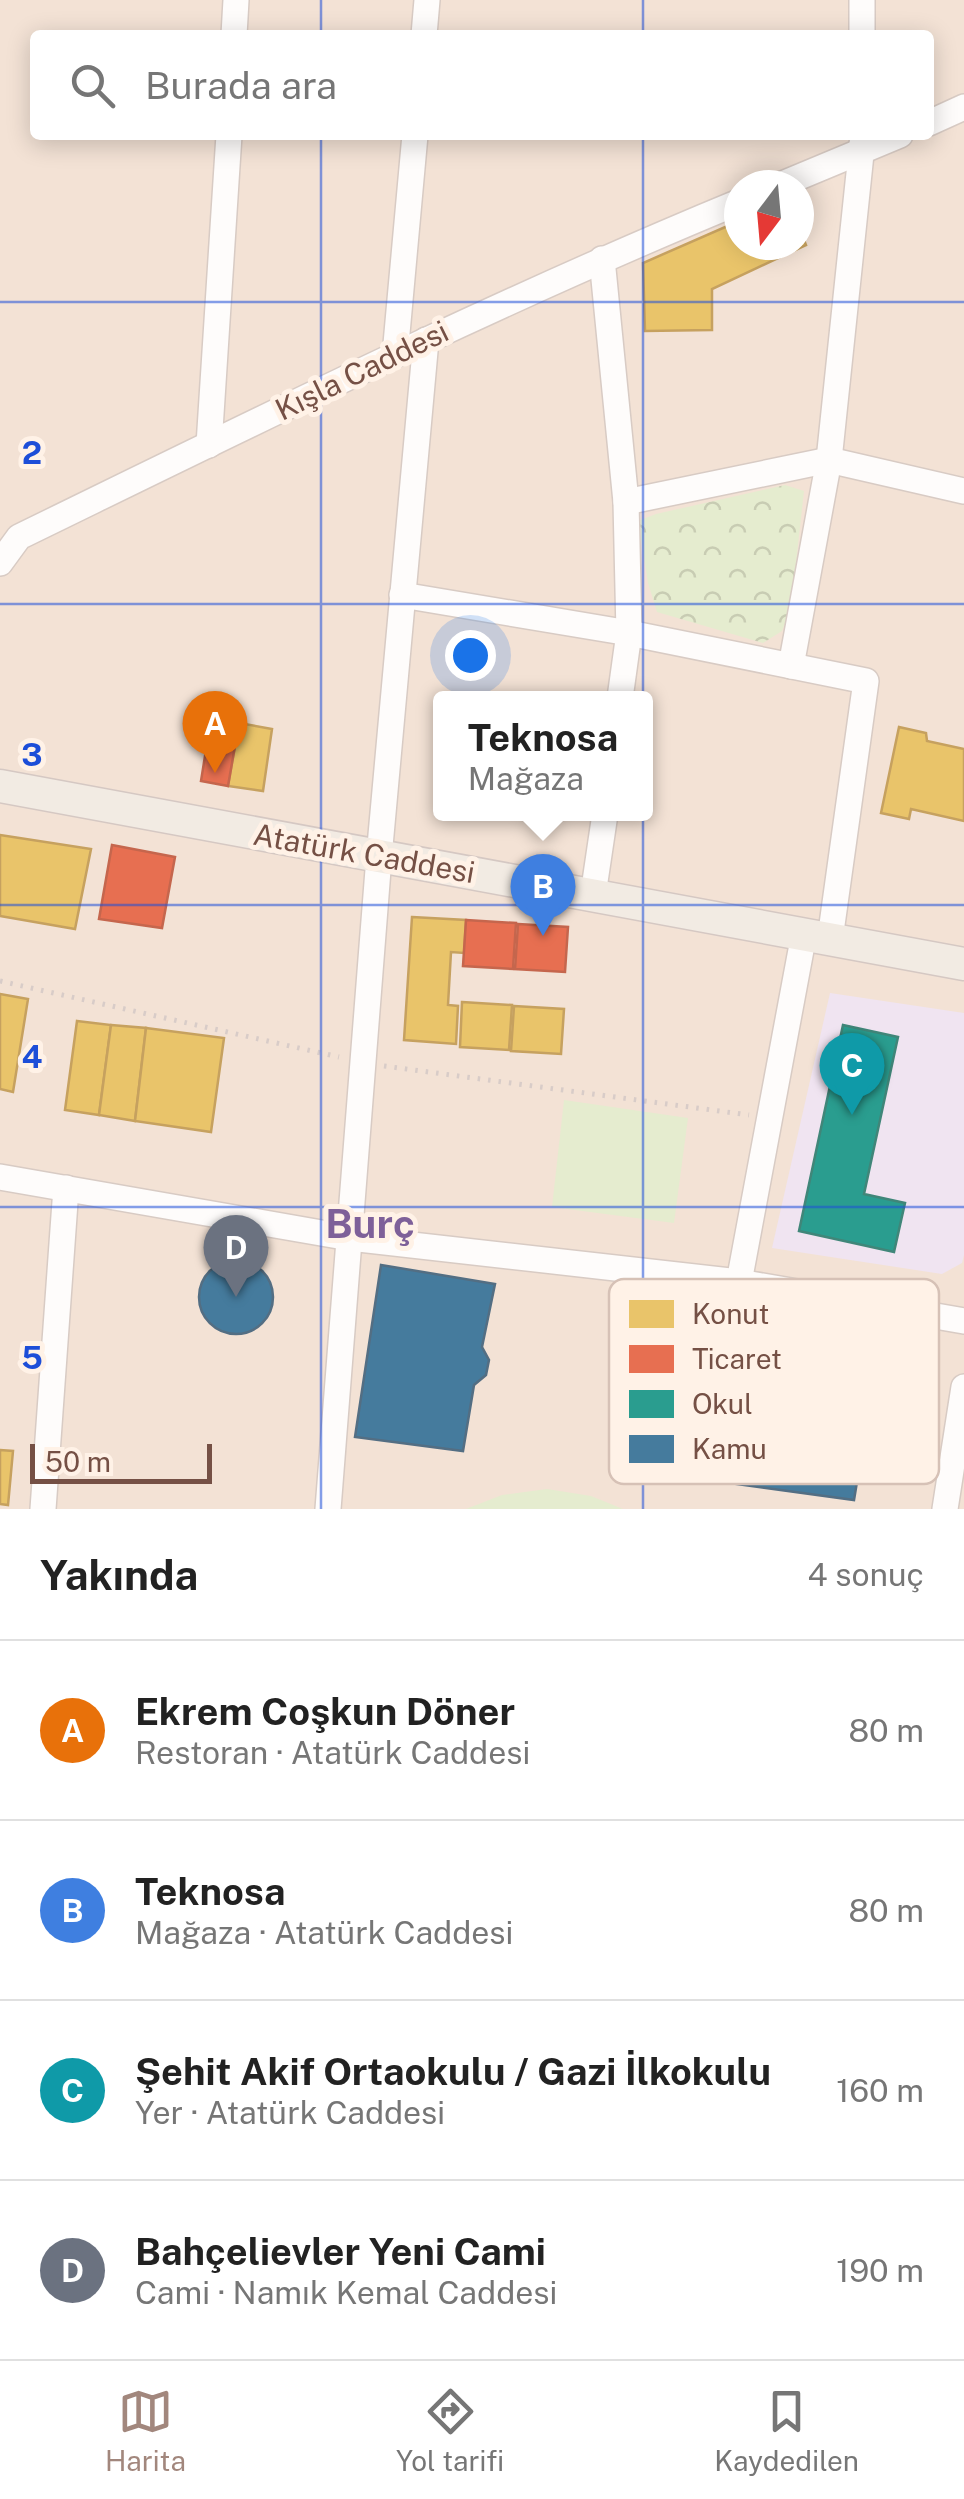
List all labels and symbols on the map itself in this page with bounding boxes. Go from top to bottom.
north arrow [724,170,814,260]
street label: Kışla Caddesi [269,313,454,427]
text: 2 [22,434,42,471]
your location [445,630,496,681]
pin: A [182,690,248,773]
text: 3 [21,736,43,773]
street label: Atatürk Caddesi [251,816,478,890]
pin: B [510,854,576,936]
pin: C [820,1032,884,1115]
text: 4 [22,1038,43,1075]
district label: Burç [325,1200,415,1247]
pin: D [204,1214,268,1297]
legend [609,1279,939,1484]
text: Konut [692,1297,769,1330]
text: 5 [21,1339,43,1376]
text: Ticaret [692,1342,782,1375]
text: Okul [692,1387,753,1420]
text: Kamu [692,1432,767,1465]
scale bar [30,1439,212,1484]

